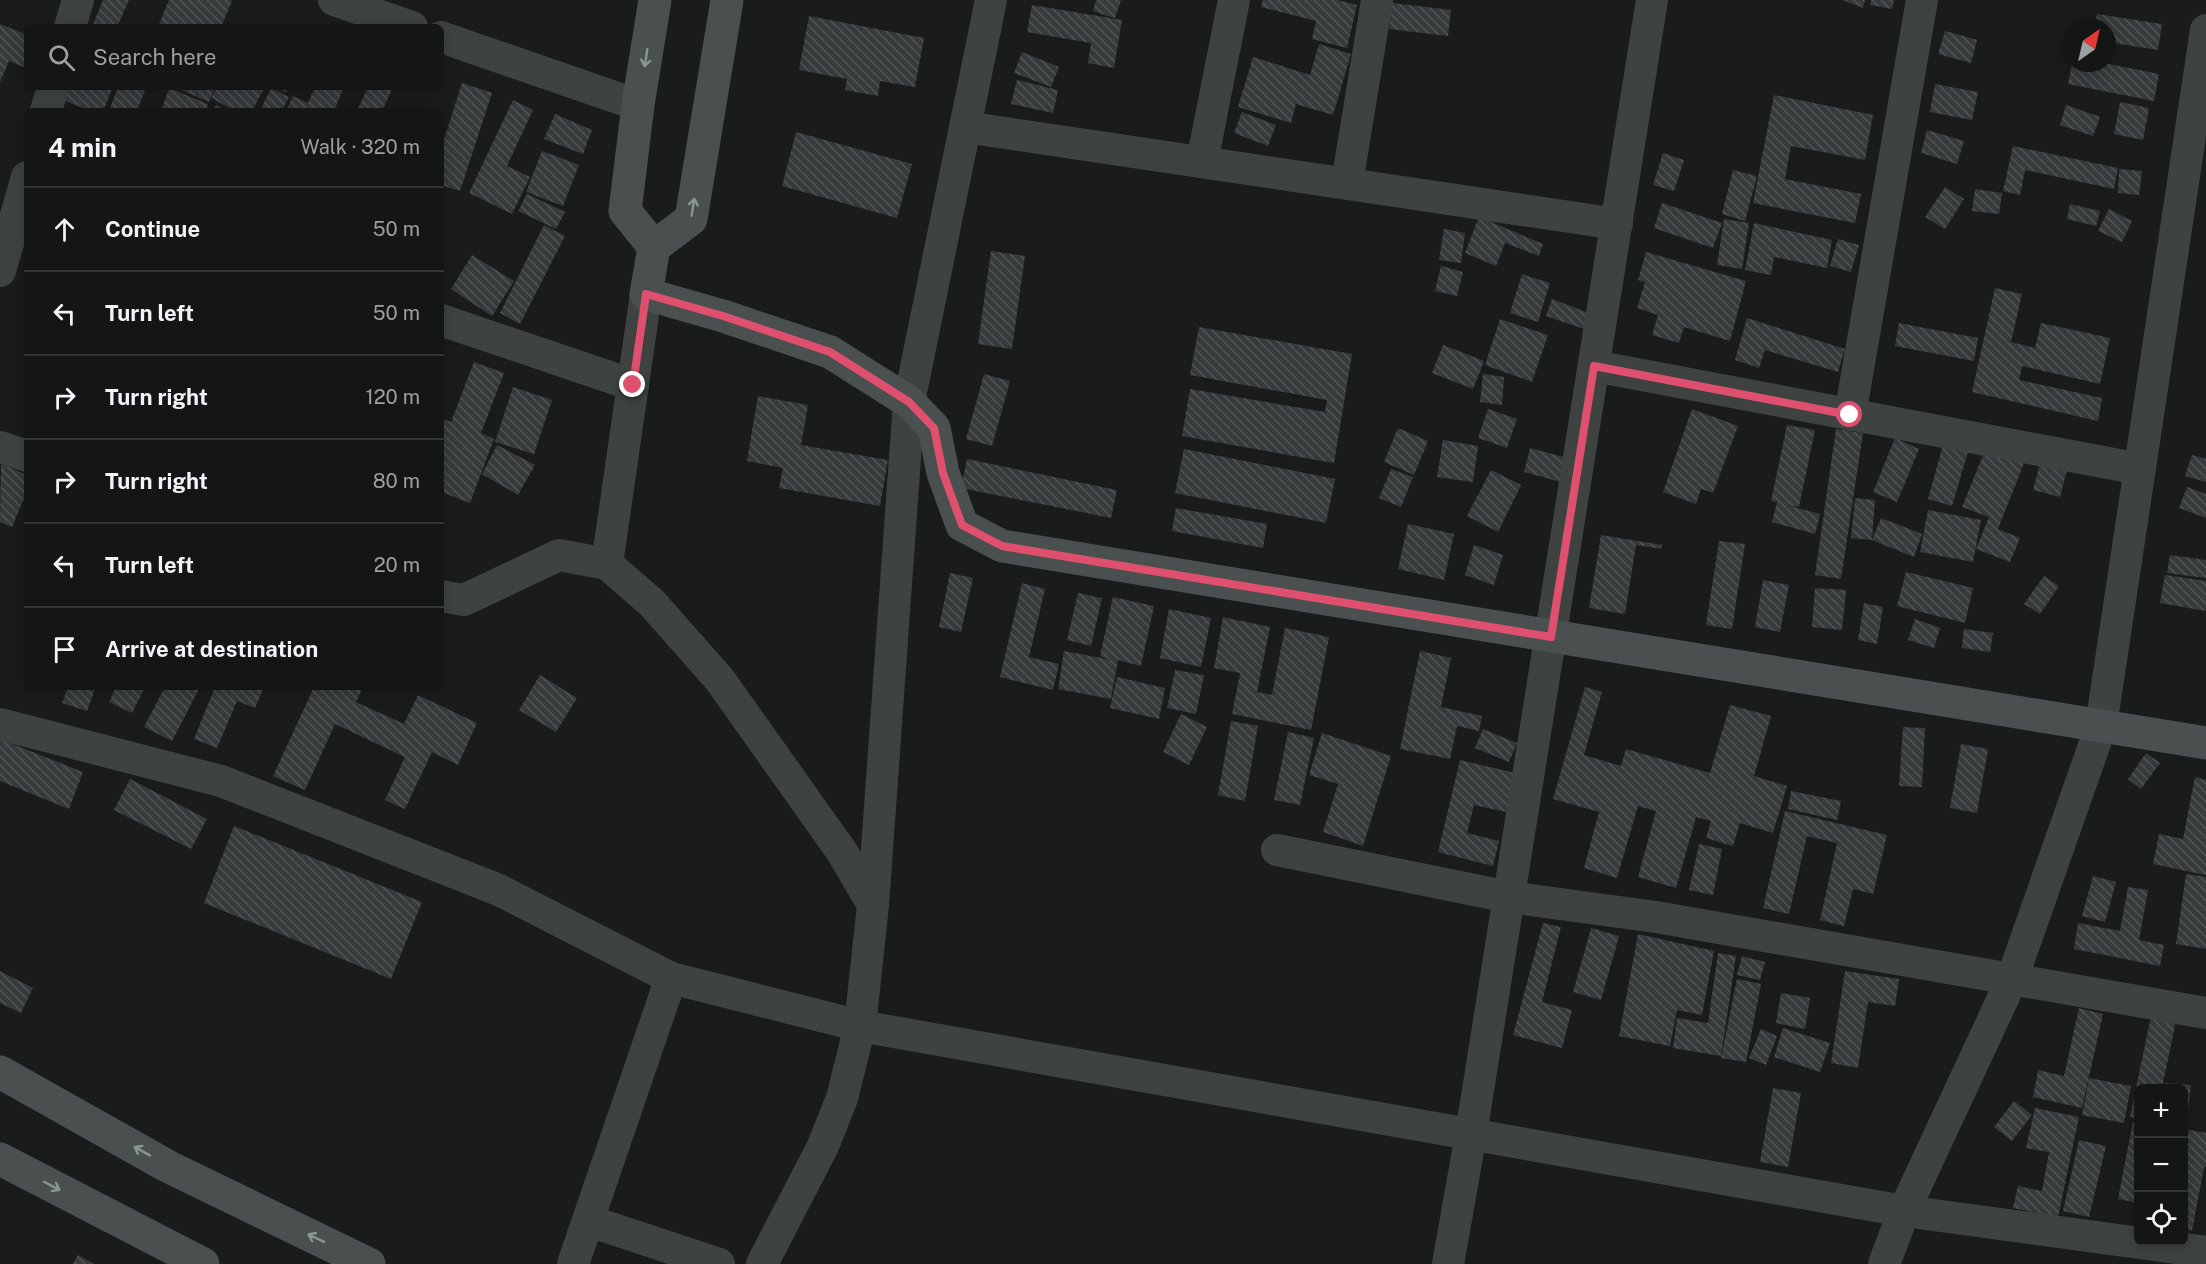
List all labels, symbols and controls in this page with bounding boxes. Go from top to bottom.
north arrow [2062,18,2116,72]
search box [24,24,444,90]
icon: search [45,41,78,74]
text: Search here [93,44,217,70]
one-way arrow [640,47,651,67]
text: 4 min [48,132,117,163]
text: Walk · 320 m [300,135,420,159]
one-way arrow [688,198,699,218]
icon: ahead [48,213,81,246]
text: Continue [105,216,200,242]
text: 50 m [373,217,420,241]
icon: left [48,297,81,330]
text: Turn left [105,300,194,326]
text: 50 m [373,301,420,325]
route end [619,371,645,397]
icon: right [48,381,81,414]
text: Turn right [105,384,208,410]
text: 120 m [366,385,420,409]
route start [1836,401,1862,427]
icon: right [48,465,81,498]
text: Turn right [105,468,208,494]
text: 80 m [373,469,420,493]
icon: left [48,549,81,582]
text: Turn left [105,552,194,578]
text: 20 m [374,553,420,577]
icon: arrive [48,633,81,666]
text: Arrive at destination [105,636,318,662]
map controls [2134,1084,2188,1246]
button: + [2134,1084,2188,1138]
button: − [2134,1138,2188,1192]
one-way arrow [134,1145,151,1157]
one-way arrow [43,1180,61,1192]
button: locate [2134,1192,2188,1246]
one-way arrow [308,1232,326,1244]

